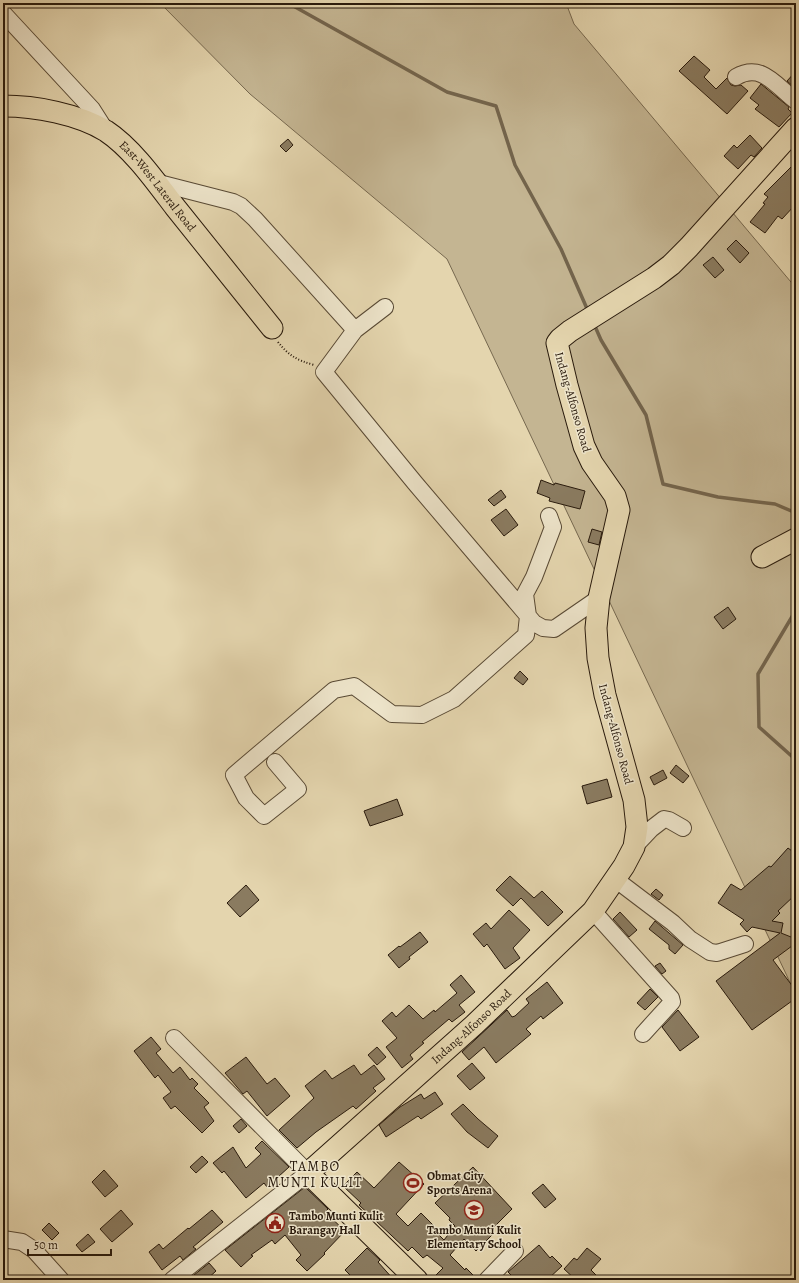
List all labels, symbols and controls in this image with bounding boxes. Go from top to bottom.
street label: East-West Lateral Road [116,137,200,235]
street label: Indang-Alfonso Road [551,350,595,454]
street label: Indang-Alfonso Road [595,682,637,787]
street label: Indang-Alfonso Road [428,985,515,1068]
district label: TAMBO MUNTI KULIT [267,1157,363,1192]
place label: Obmat City Sports Arena [427,1168,492,1198]
sports icon: Obmat City Sports Arena [402,1172,424,1194]
school or university icon: Tambo Munti Kulit Elementary School [463,1199,485,1221]
place label: Tambo Munti Kulit Barangay Hall [289,1208,383,1238]
public building icon: Tambo Munti Kulit Barangay Hall [264,1212,286,1234]
place label: Tambo Munti Kulit Elementary School [427,1222,522,1252]
scale bar [28,1231,111,1257]
text: 50 m [34,1237,58,1253]

